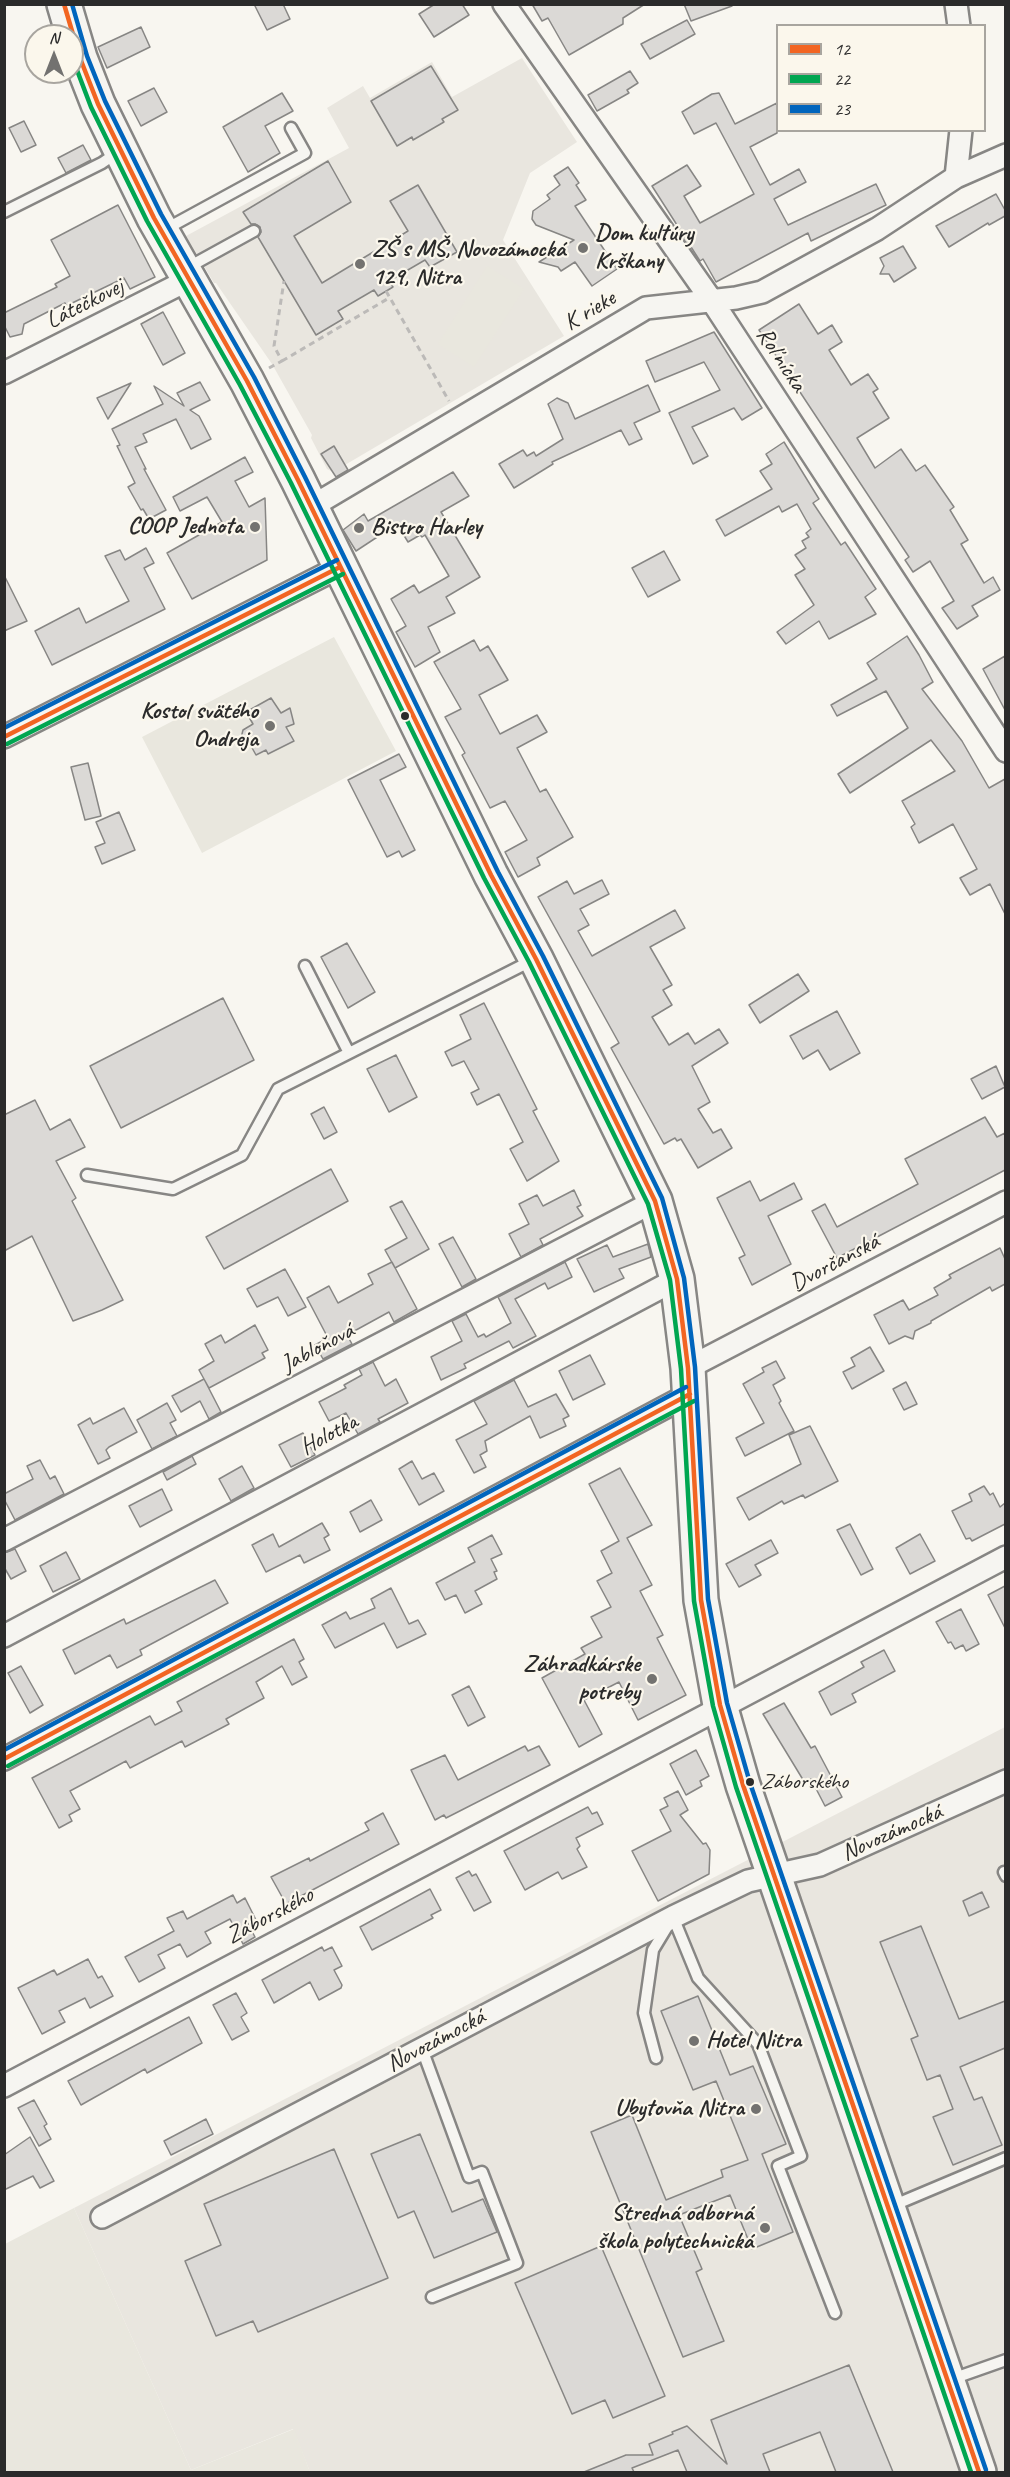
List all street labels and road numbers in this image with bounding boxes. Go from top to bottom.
street label: Látečkovej [41,272,129,336]
street label: K rieke [559,284,621,338]
street label: Roľnícka [749,322,813,398]
street label: Dvorčanská [785,1228,885,1298]
street label: Jabloňová [277,1317,359,1379]
street label: Holotka [295,1408,363,1462]
street label: Novozámocká [837,1798,947,1868]
street label: Záborského [221,1881,319,1951]
street label: Novozámocká [382,2003,490,2079]

